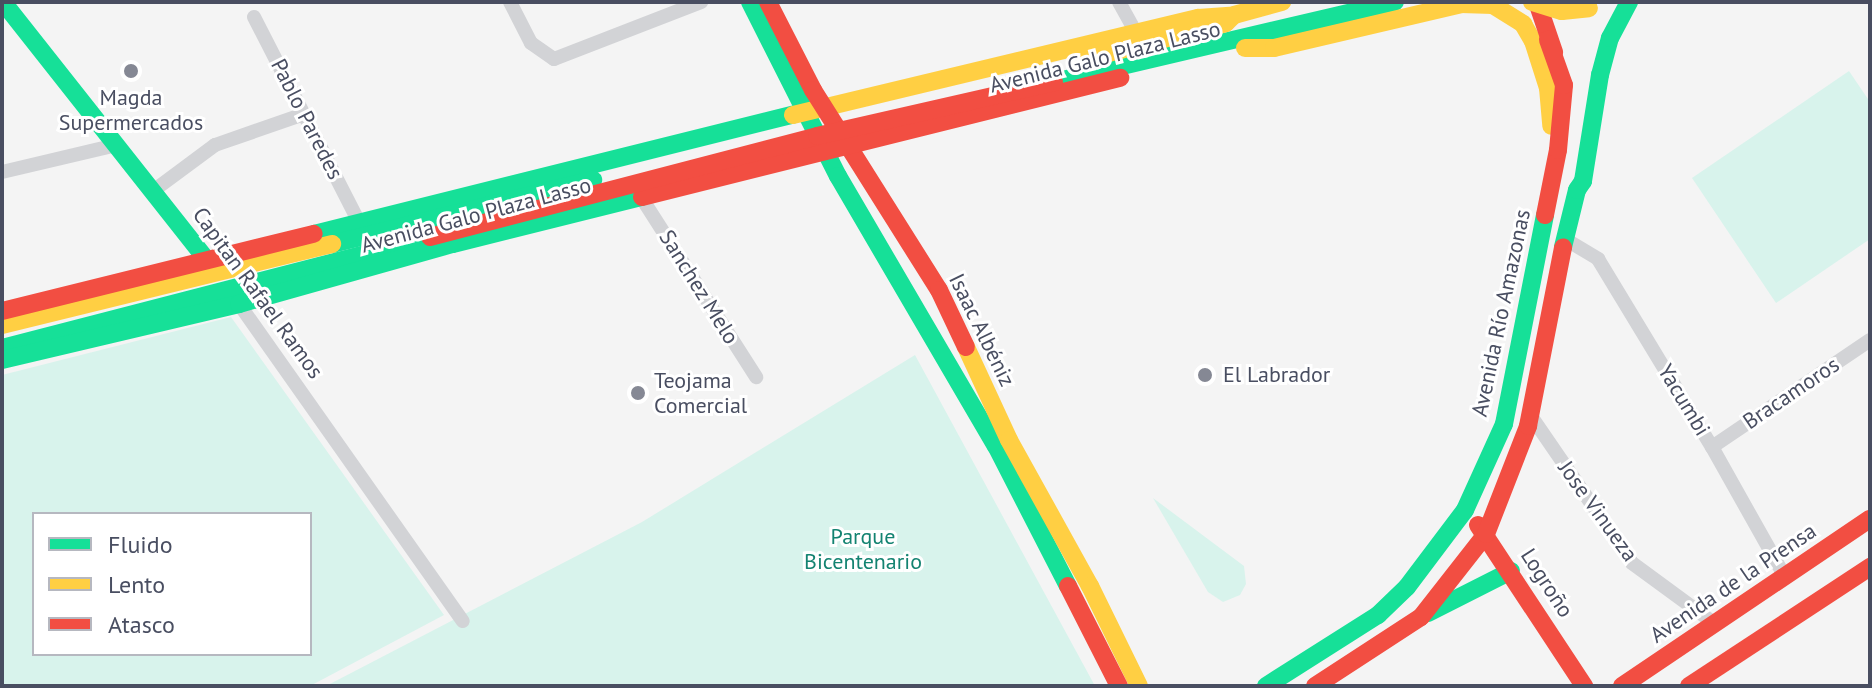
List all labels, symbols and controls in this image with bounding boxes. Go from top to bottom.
street label: Avenida Galo Plaza Lasso [987,16,1223,98]
street label: Pablo Paredes [265,54,349,184]
marker: Magda Supermercados [122,62,140,80]
place label: Magda Supermercados [59,84,203,136]
street label: Avenida Galo Plaza Lasso [358,172,594,258]
street label: Capitan Rafael Ramos [187,202,329,384]
street label: Avenida Río Amazonas [1466,207,1536,419]
street label: Sanchez Melo [653,225,745,349]
street label: Isaac Albéniz [943,269,1021,391]
street label: Bracamoros [1738,351,1844,435]
street label: Yacumbi [1652,359,1716,441]
place label: El Labrador [1223,362,1330,388]
marker: El Labrador [1194,364,1216,386]
place label: Teojama Comercial [654,367,747,418]
marker: Teojama Comercial [629,384,647,402]
street label: Jose Vinueza [1553,455,1643,567]
legend [32,512,312,656]
street label: Avenida de la Prensa [1645,518,1821,648]
park label: Parque Bicentenario [804,523,922,574]
text: Fluido [108,529,173,560]
street label: Logroño [1515,544,1579,622]
text: Lento [108,569,165,600]
text: Atasco [108,609,175,640]

